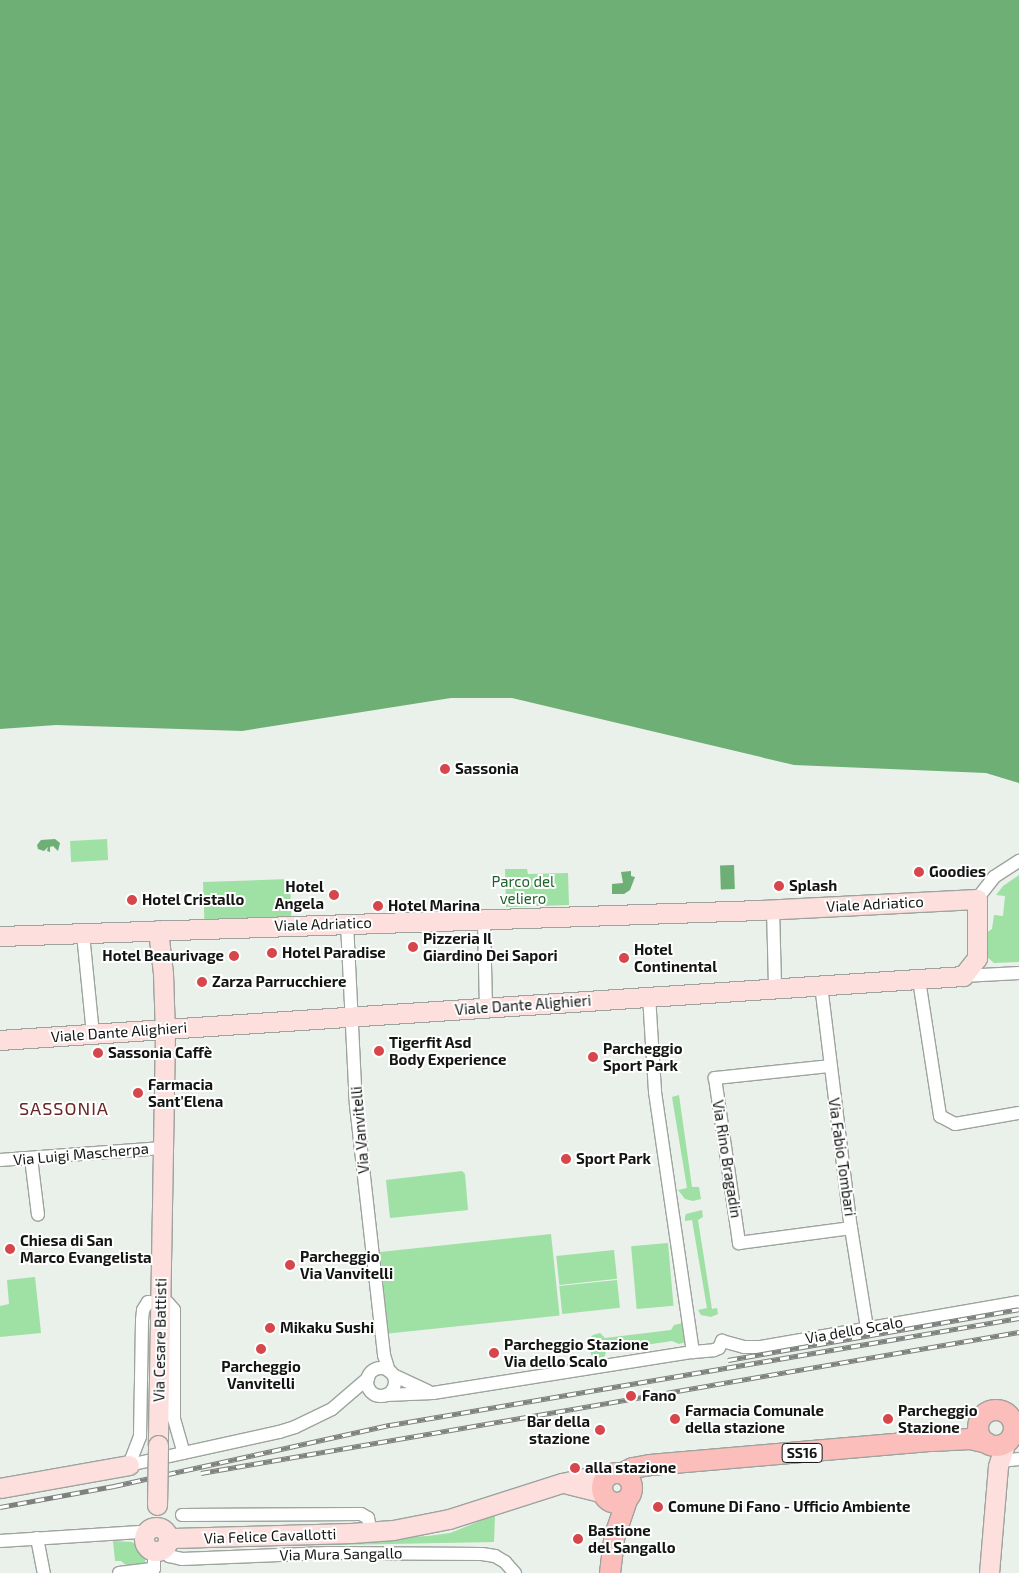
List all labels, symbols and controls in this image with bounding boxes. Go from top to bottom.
place label: Sassonia [455,760,519,778]
marker: Sassonia [439,763,451,775]
place label: Goodies [929,863,986,881]
marker: Goodies [913,866,925,878]
park label: Parco del veliero [491,872,555,907]
place label: Hotel Angela [275,877,324,912]
place label: Splash [789,877,837,895]
marker: Splash [773,880,785,892]
marker: Hotel Angela [328,889,340,901]
place label: Hotel Cristallo [142,891,245,909]
street label: Viale Adriatico [826,892,924,916]
marker: Hotel Cristallo [126,894,138,906]
place label: Hotel Marina [388,897,480,915]
marker: Hotel Marina [372,900,384,912]
street label: Viale Adriatico [274,913,372,935]
place label: Pizzeria Il Giardino Dei Sapori [423,929,558,964]
place label: Hotel Continental [634,940,717,975]
marker: Pizzeria Il Giardino Dei Sapori [407,941,419,953]
place label: Hotel Paradise [282,944,386,962]
place label: Hotel Beaurivage [102,947,224,965]
marker: Hotel Paradise [266,947,278,959]
marker: Hotel Beaurivage [228,950,240,962]
marker: Hotel Continental [618,952,630,964]
place label: Zarza Parrucchiere [212,973,346,991]
marker: Zarza Parrucchiere [196,976,208,988]
street label: Viale Dante Alighieri [454,991,592,1019]
street label: Viale Dante Alighieri [50,1018,188,1046]
place label: Tigerfit Asd Body Experience [389,1033,507,1068]
place label: Parcheggio Sport Park [603,1039,683,1074]
place label: Sassonia Caffè [108,1044,212,1062]
marker: Tigerfit Asd Body Experience [373,1045,385,1057]
marker: Sassonia Caffè [92,1047,104,1059]
marker: Parcheggio Sport Park [587,1051,599,1063]
place label: Farmacia Sant'Elena [148,1075,223,1110]
street label: Via Vanvitelli [347,1085,373,1175]
marker: Farmacia Sant'Elena [132,1087,144,1099]
street label: Via Fabio Tombari [825,1096,859,1218]
district label: SASSONIA [18,1097,110,1119]
street label: Via Rino Bragadin [709,1099,745,1219]
street label: Via Luigi Mascherpa [13,1139,149,1169]
place label: Sport Park [576,1150,651,1168]
marker: Sport Park [560,1153,572,1165]
place label: Chiesa di San Marco Evangelista [20,1231,152,1266]
marker: Chiesa di San Marco Evangelista [4,1243,16,1255]
place label: Parcheggio Via Vanvitelli [300,1247,393,1282]
marker: Parcheggio Via Vanvitelli [284,1259,296,1271]
street label: Via Cesare Battisti [150,1278,170,1402]
street label: Via dello Scalo [804,1313,904,1347]
place label: Mikaku Sushi [280,1319,374,1337]
marker: Mikaku Sushi [264,1322,276,1334]
place label: Parcheggio Stazione Via dello Scalo [504,1335,649,1370]
marker: Parcheggio Vanvitelli [255,1343,267,1355]
marker: Parcheggio Stazione Via dello Scalo [488,1347,500,1359]
place label: Parcheggio Vanvitelli [221,1357,301,1392]
place label: Fano [642,1387,676,1405]
marker: Fano [624,1389,638,1403]
place label: Farmacia Comunale della stazione [685,1401,824,1436]
place label: Parcheggio Stazione [898,1401,978,1436]
place label: Bar della stazione [526,1412,590,1447]
marker: Farmacia Comunale della stazione [669,1413,681,1425]
marker: Parcheggio Stazione [882,1413,894,1425]
marker: Bar della stazione [594,1424,606,1436]
road number: SS16 [781,1442,823,1465]
place label: alla stazione [585,1459,676,1477]
marker: alla stazione [569,1462,581,1474]
place label: Comune Di Fano - Ufficio Ambiente [668,1498,911,1516]
marker: Comune Di Fano - Ufficio Ambiente [652,1501,664,1513]
place label: Bastione del Sangallo [588,1521,676,1556]
street label: Via Felice Cavallotti [203,1525,337,1547]
marker: Bastione del Sangallo [572,1533,584,1545]
street label: Via Mura Sangallo [279,1544,403,1564]

